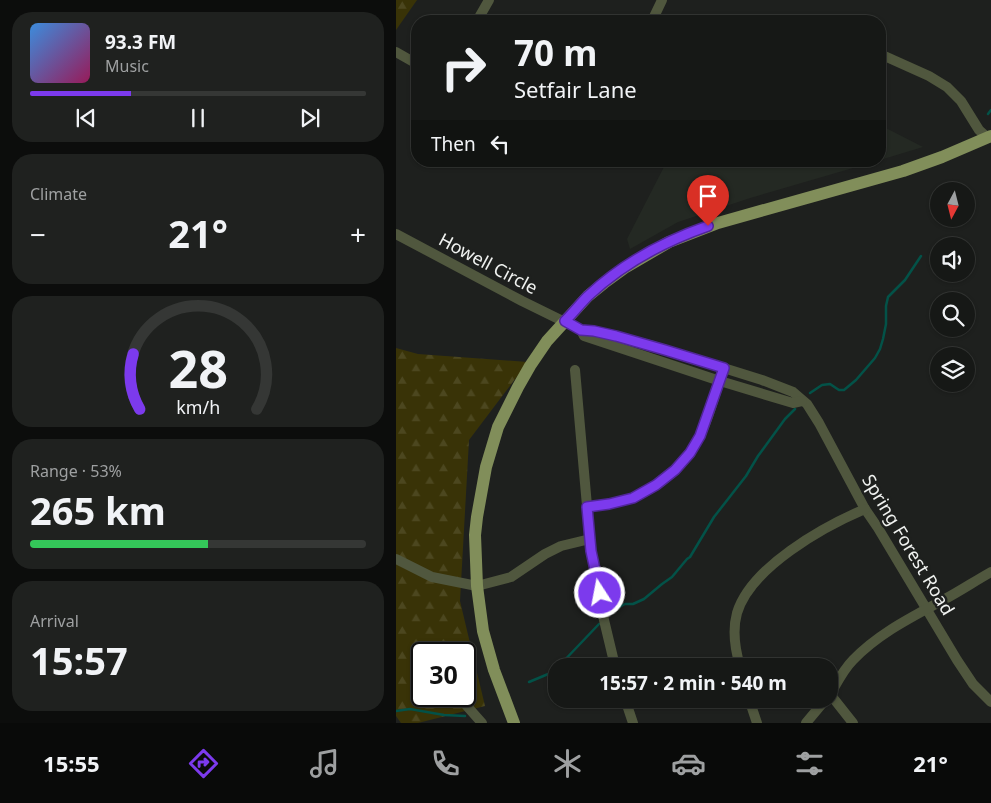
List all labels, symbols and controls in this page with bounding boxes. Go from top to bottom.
text: 93.3 FM [105,29,176,55]
text: 70 m [514,29,597,76]
icon: right [431,35,496,100]
text: Music [105,55,149,77]
text: Setfair Lane [514,74,637,104]
icon: previous [72,104,100,132]
icon: pause [184,104,212,132]
icon: next [296,104,324,132]
icon: left [486,130,514,158]
text: Then [431,131,476,157]
pin [687,175,729,226]
icon: arrive [694,182,722,210]
north arrow [930,182,975,228]
map controls [930,182,975,392]
text: Climate [30,183,87,205]
text: 21° [168,207,228,259]
text: − [30,215,46,253]
text: + [350,215,366,253]
street label: Howell Circle [435,227,542,299]
button: sound [930,237,975,282]
button: search [930,292,975,337]
text: 28 [168,332,228,403]
button: layers [930,347,975,392]
text: km/h [176,395,220,419]
text: Range · 53% [30,460,122,482]
street label: Spring Forest Road [857,470,960,619]
text: 265 km [30,484,166,536]
position arrow [573,566,625,618]
text: Arrival [30,610,79,632]
text: 15:57 [30,634,128,686]
speed limit sign: 30 [411,642,476,707]
text: 15:57 · 2 min · 540 m [599,670,787,696]
icon: directions [186,746,221,781]
icon: music [307,746,342,781]
icon: phone [428,746,463,781]
icon: climate [550,746,585,781]
icon: car [671,746,706,781]
icon: filters [792,746,827,781]
text: 15:55 [43,748,100,778]
text: 21° [913,748,948,778]

